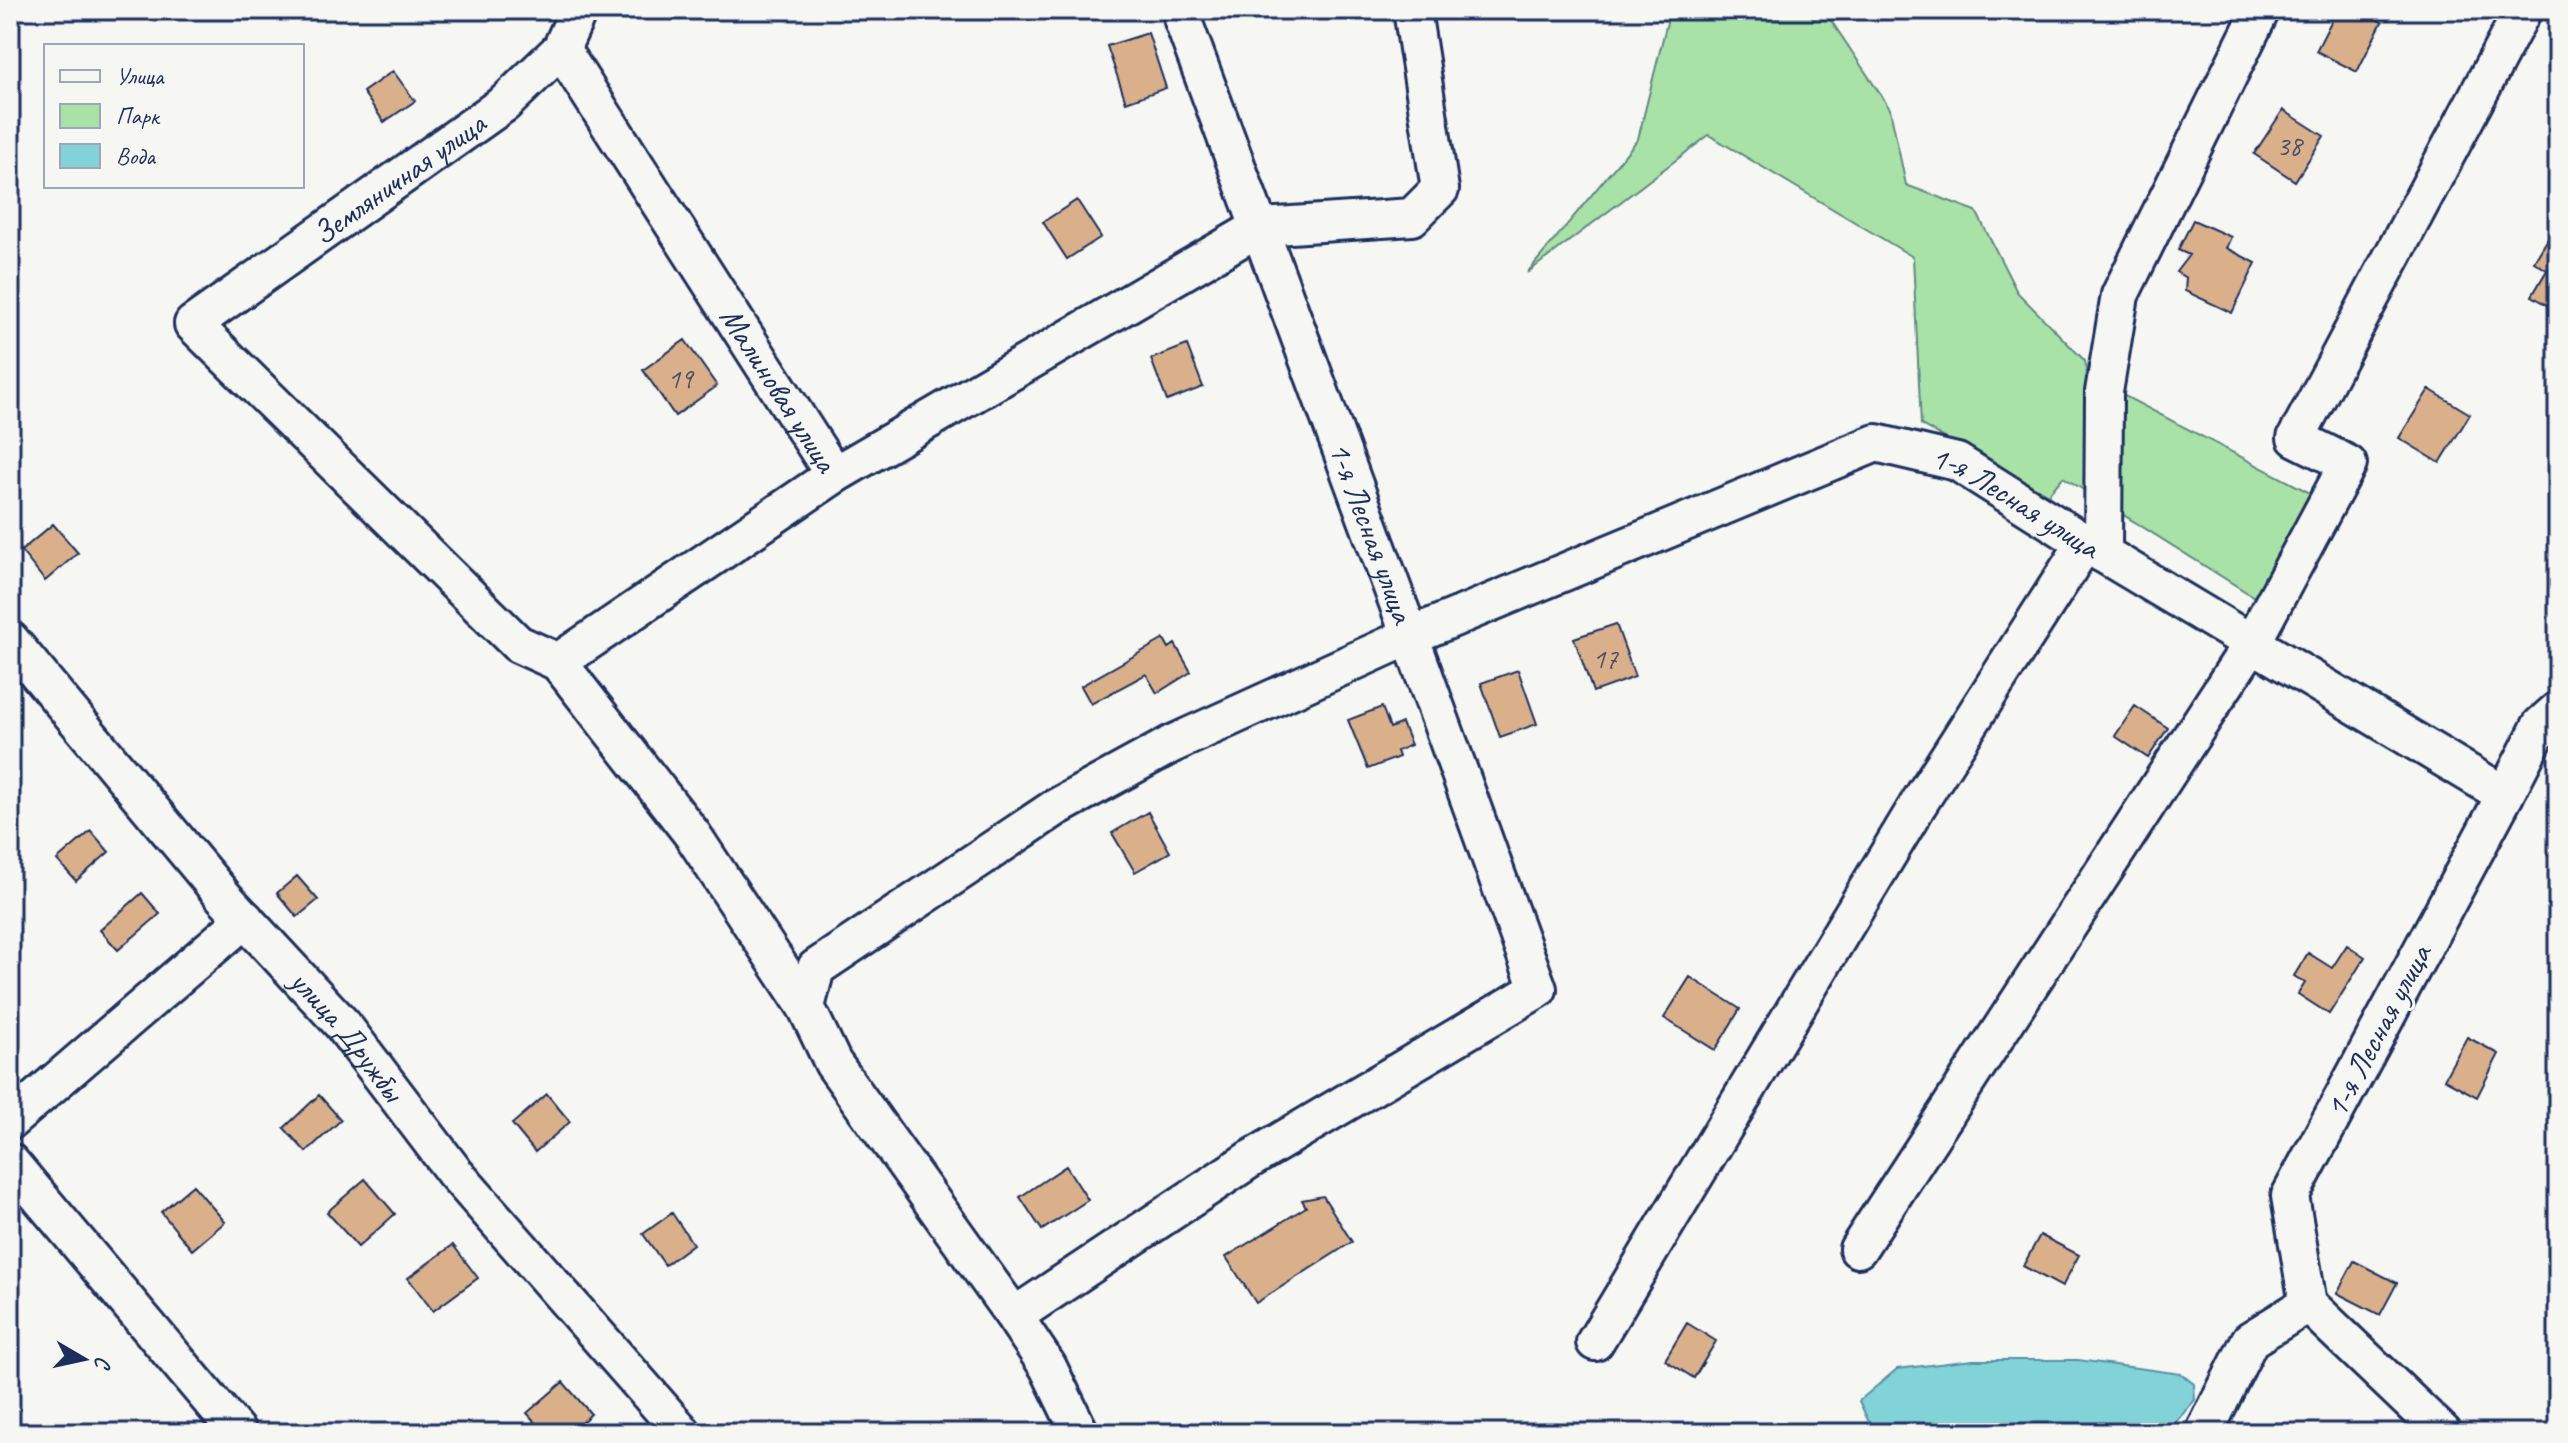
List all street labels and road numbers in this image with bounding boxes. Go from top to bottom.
street label: Земляничная улица [304,102,495,254]
street label: Малиновая улица [711,299,848,481]
street label: 1-я Лесная улица [1320,436,1425,630]
street label: 1-я Лесная улица [1928,436,2109,568]
street label: 1-я Лесная улица [2315,936,2442,1124]
street label: улица Дружбы [280,960,415,1111]

